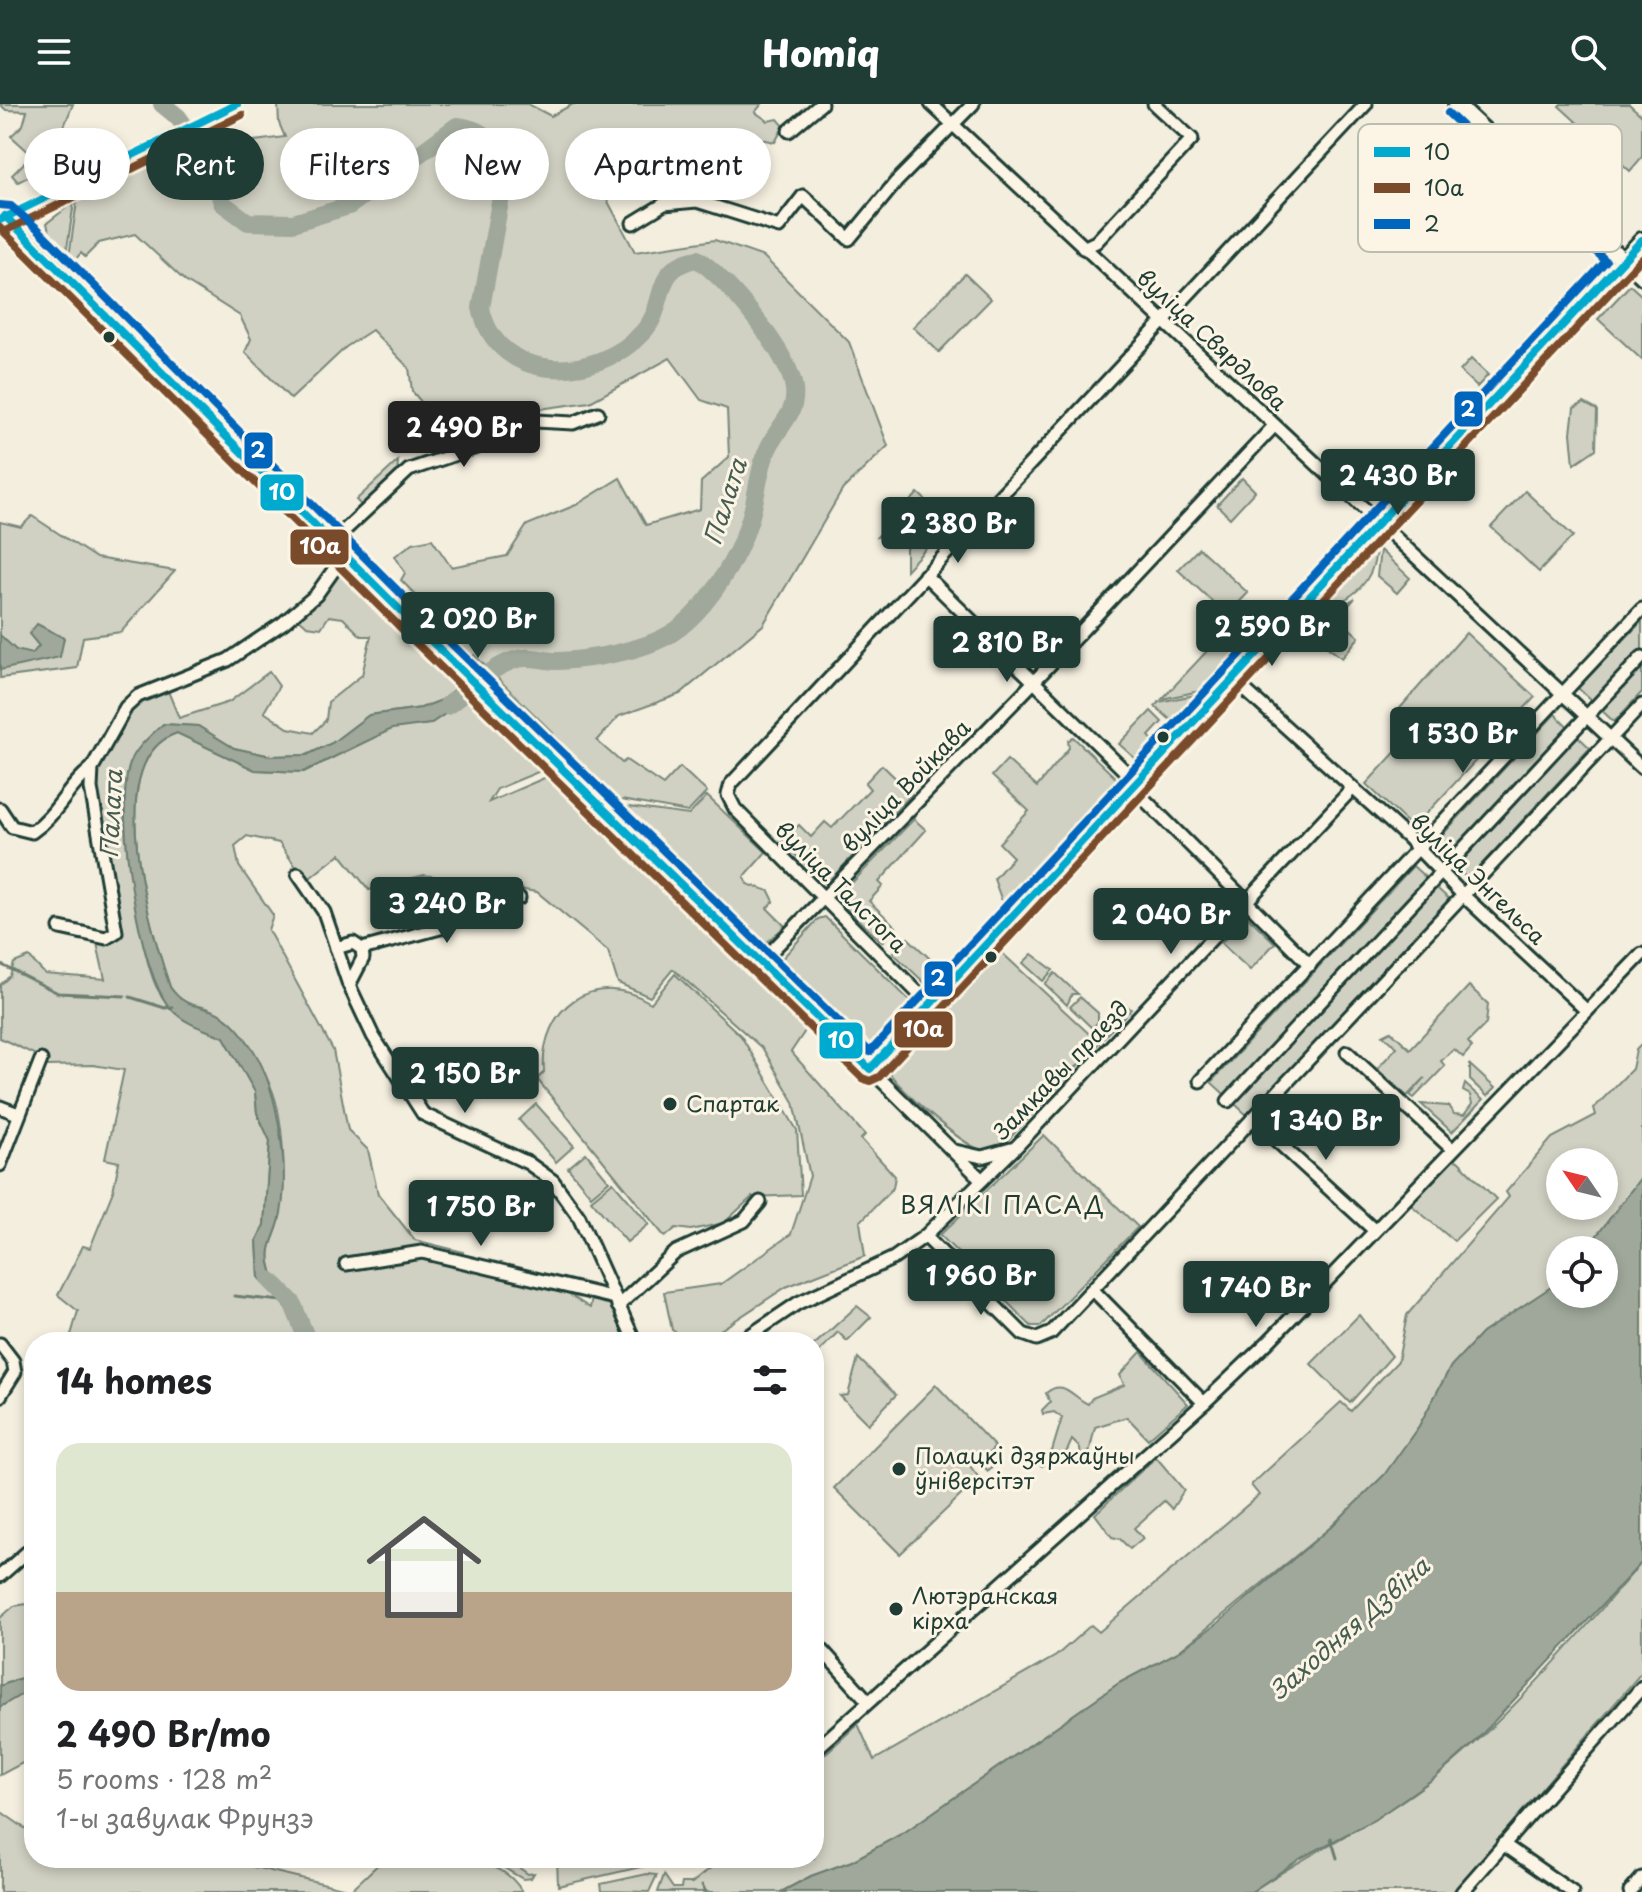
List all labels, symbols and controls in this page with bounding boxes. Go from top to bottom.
text: Homiq [762,25,880,79]
icon: menu [32,30,76,74]
icon: search [1566,30,1610,74]
legend [1358,124,1622,252]
chip: Buy [24,128,130,200]
chip: Rent [146,128,264,200]
chip: Filters [280,128,419,200]
chip: New [435,128,549,200]
chip: Apartment [565,128,771,200]
text: 10 [1424,134,1450,167]
text: 10а [1424,170,1464,203]
text: 2 [1424,206,1440,239]
street label: вуліца Свярдлова [1130,260,1296,418]
unlabelled marker [101,329,117,345]
line badge: 2 [1453,390,1484,428]
text: 2 [1460,391,1476,424]
pin: 2 490 Br [381,401,547,469]
text: 2 490 Br [406,407,522,446]
line badge: 2 [243,431,274,470]
text: 2 [250,432,266,465]
pin: 2 430 Br [1315,449,1481,517]
water label: Палата [693,453,755,549]
text: 2 430 Br [1339,455,1457,494]
line badge: 10 [259,473,305,512]
text: 10 [269,474,295,507]
pin: 2 380 Br [875,497,1041,565]
text: 2 380 Br [899,503,1017,542]
line badge: 10а [289,528,350,566]
text: 10а [299,528,341,561]
pin: 2 020 Br [395,592,561,660]
text: 2 020 Br [419,598,537,637]
pin: 2 590 Br [1189,600,1355,668]
text: 2 590 Br [1214,606,1330,645]
pin: 2 810 Br [924,616,1090,684]
text: 2 810 Br [951,622,1063,661]
pin: 1 530 Br [1380,707,1546,775]
street label: вуліца Войкава [833,711,977,859]
text: 1 530 Br [1408,713,1518,752]
unlabelled marker [1155,729,1171,745]
water label: Палата [90,768,130,859]
street label: вуліца Энгельса [1404,805,1554,951]
street label: вуліца Талстога [769,813,916,960]
pin: 3 240 Br [364,877,530,945]
text: 3 240 Br [388,883,506,922]
pin: 2 040 Br [1088,888,1254,956]
text: 2 040 Br [1111,894,1231,933]
unlabelled marker [983,949,999,965]
line badge: 2 [923,960,954,998]
text: 2 [930,960,946,993]
street label: Замкавы праезд [984,992,1135,1147]
line badge: 10а [893,1010,954,1049]
text: 10а [902,1011,944,1044]
line badge: 10 [818,1021,864,1060]
text: 10 [828,1022,854,1055]
pin: 2 150 Br [382,1047,548,1115]
text: 2 150 Br [410,1053,520,1092]
place label: Спартак [686,1086,780,1119]
pin: 1 340 Br [1243,1094,1409,1162]
marker: Спартак [661,1095,679,1113]
text: 1 340 Br [1270,1100,1382,1139]
north arrow [1546,1148,1618,1220]
map controls [1546,1148,1618,1308]
pin: 1 750 Br [398,1180,564,1248]
text: 1 750 Br [427,1186,535,1225]
district label: ВЯЛІКІ ПАСАД [900,1186,1106,1222]
button: locate [1546,1236,1618,1308]
pin: 1 960 Br [898,1249,1064,1317]
text: 1 960 Br [926,1255,1036,1294]
pin: 1 740 Br [1173,1261,1339,1329]
text: 1 740 Br [1201,1267,1311,1306]
text: 14 homes [56,1354,212,1406]
icon: filters [748,1358,792,1402]
place label: Полацкі дзяржаўны ўніверсітэт [915,1438,1134,1496]
marker: Полацкі дзяржаўны ўніверсітэт [890,1460,908,1478]
icon: home [352,1495,496,1639]
water label: Заходняя Дзвіна [1261,1547,1437,1707]
place label: Лютэранская кірха [912,1578,1058,1636]
marker: Лютэранская кірха [887,1600,905,1618]
text: 2 490 Br/mo [56,1707,271,1759]
text: 5 rooms · 128 m² [56,1759,272,1798]
text: 1-ы завулак Фрунзэ [56,1798,314,1837]

